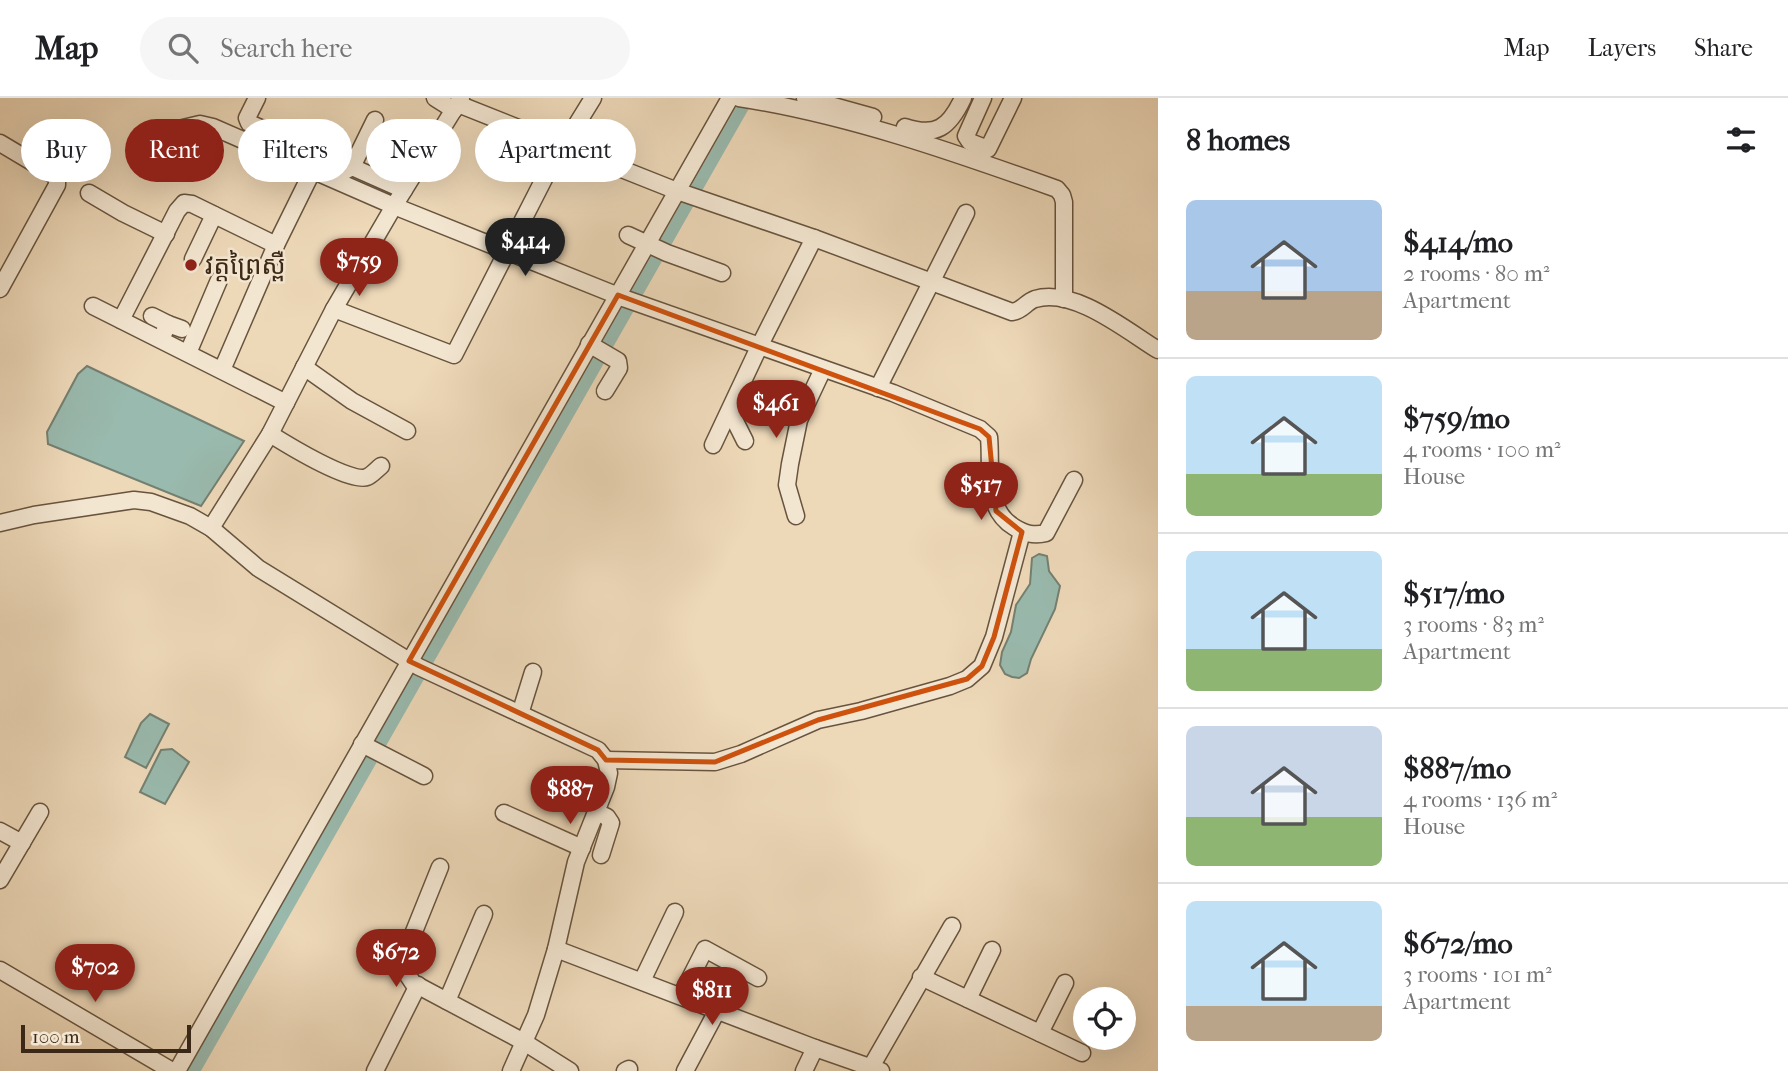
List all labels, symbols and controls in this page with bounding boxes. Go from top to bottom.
search box [140,17,630,80]
text: Map [35,29,98,68]
icon: search [164,29,202,67]
text: Search here [220,33,352,64]
text: Map [1504,34,1550,62]
text: Layers [1588,34,1656,62]
text: Share [1694,34,1753,62]
chip: Buy [21,119,111,182]
chip: Rent [125,119,224,182]
chip: Filters [238,119,352,182]
chip: New [366,119,461,182]
chip: Apartment [475,119,636,182]
icon: filters [1722,121,1760,159]
text: 8 homes [1186,123,1290,158]
pin: $414 [484,218,566,278]
text: $414/mo [1403,225,1513,260]
text: $414 [501,227,549,254]
icon: home [1242,228,1326,312]
pin: $759 [318,238,400,298]
text: $759 [336,247,382,274]
place label: វត្តព្រៃស្ពឺ [205,249,286,282]
marker: វត្តព្រៃស្ពឺ [183,257,199,273]
text: 2 rooms · 80 m² [1403,260,1550,287]
text: Apartment [1403,287,1511,314]
pin: $461 [735,380,817,440]
text: $461 [753,389,799,416]
text: $759/mo [1403,401,1510,436]
icon: home [1242,404,1326,488]
text: 4 rooms · 100 m² [1403,436,1561,463]
pin: $517 [940,462,1022,522]
text: House [1403,463,1465,490]
text: $517 [960,471,1002,498]
text: $517/mo [1403,576,1505,611]
icon: home [1242,579,1326,663]
text: 3 rooms · 83 m² [1403,611,1544,638]
text: Apartment [1403,638,1511,665]
text: $887/mo [1403,751,1511,786]
icon: home [1242,754,1326,838]
pin: $887 [529,766,611,826]
text: $887 [547,775,593,802]
text: 4 rooms · 136 m² [1403,786,1557,813]
text: House [1403,813,1465,840]
text: $672/mo [1403,926,1513,961]
icon: home [1242,929,1326,1013]
pin: $672 [355,930,437,989]
text: $672 [372,938,420,965]
pin: $702 [54,944,136,1004]
text: $702 [71,953,119,980]
text: 3 rooms · 101 m² [1403,961,1552,988]
pin: $811 [671,968,753,1027]
text: $811 [692,976,732,1003]
map controls [1073,987,1136,1050]
button: locate [1073,987,1136,1050]
text: Apartment [1403,988,1511,1015]
scale bar [21,1022,191,1054]
text: 100 m [32,1026,80,1048]

